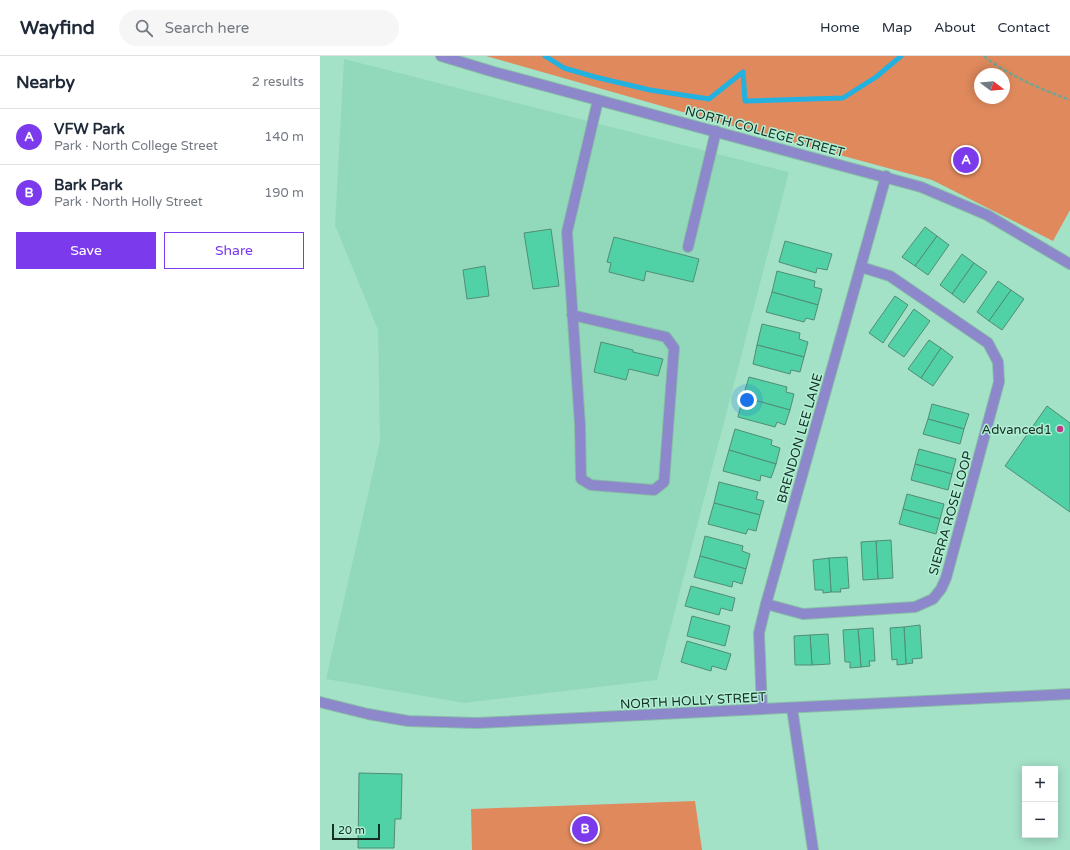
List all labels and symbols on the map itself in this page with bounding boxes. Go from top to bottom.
north arrow [974,68,1010,104]
street label: NORTH COLLEGE STREET [683,103,846,161]
pin: A [953,145,979,175]
street label: BRENDON LEE LANE [774,372,826,505]
your location [737,390,757,410]
place label: Advanced1 [982,422,1052,438]
marker: Advanced1 [1055,424,1065,434]
street label: SIERRA ROSE LOOP [926,449,976,577]
street label: NORTH HOLLY STREET [620,689,767,713]
pin: B [572,814,598,844]
scale bar [332,822,380,841]

